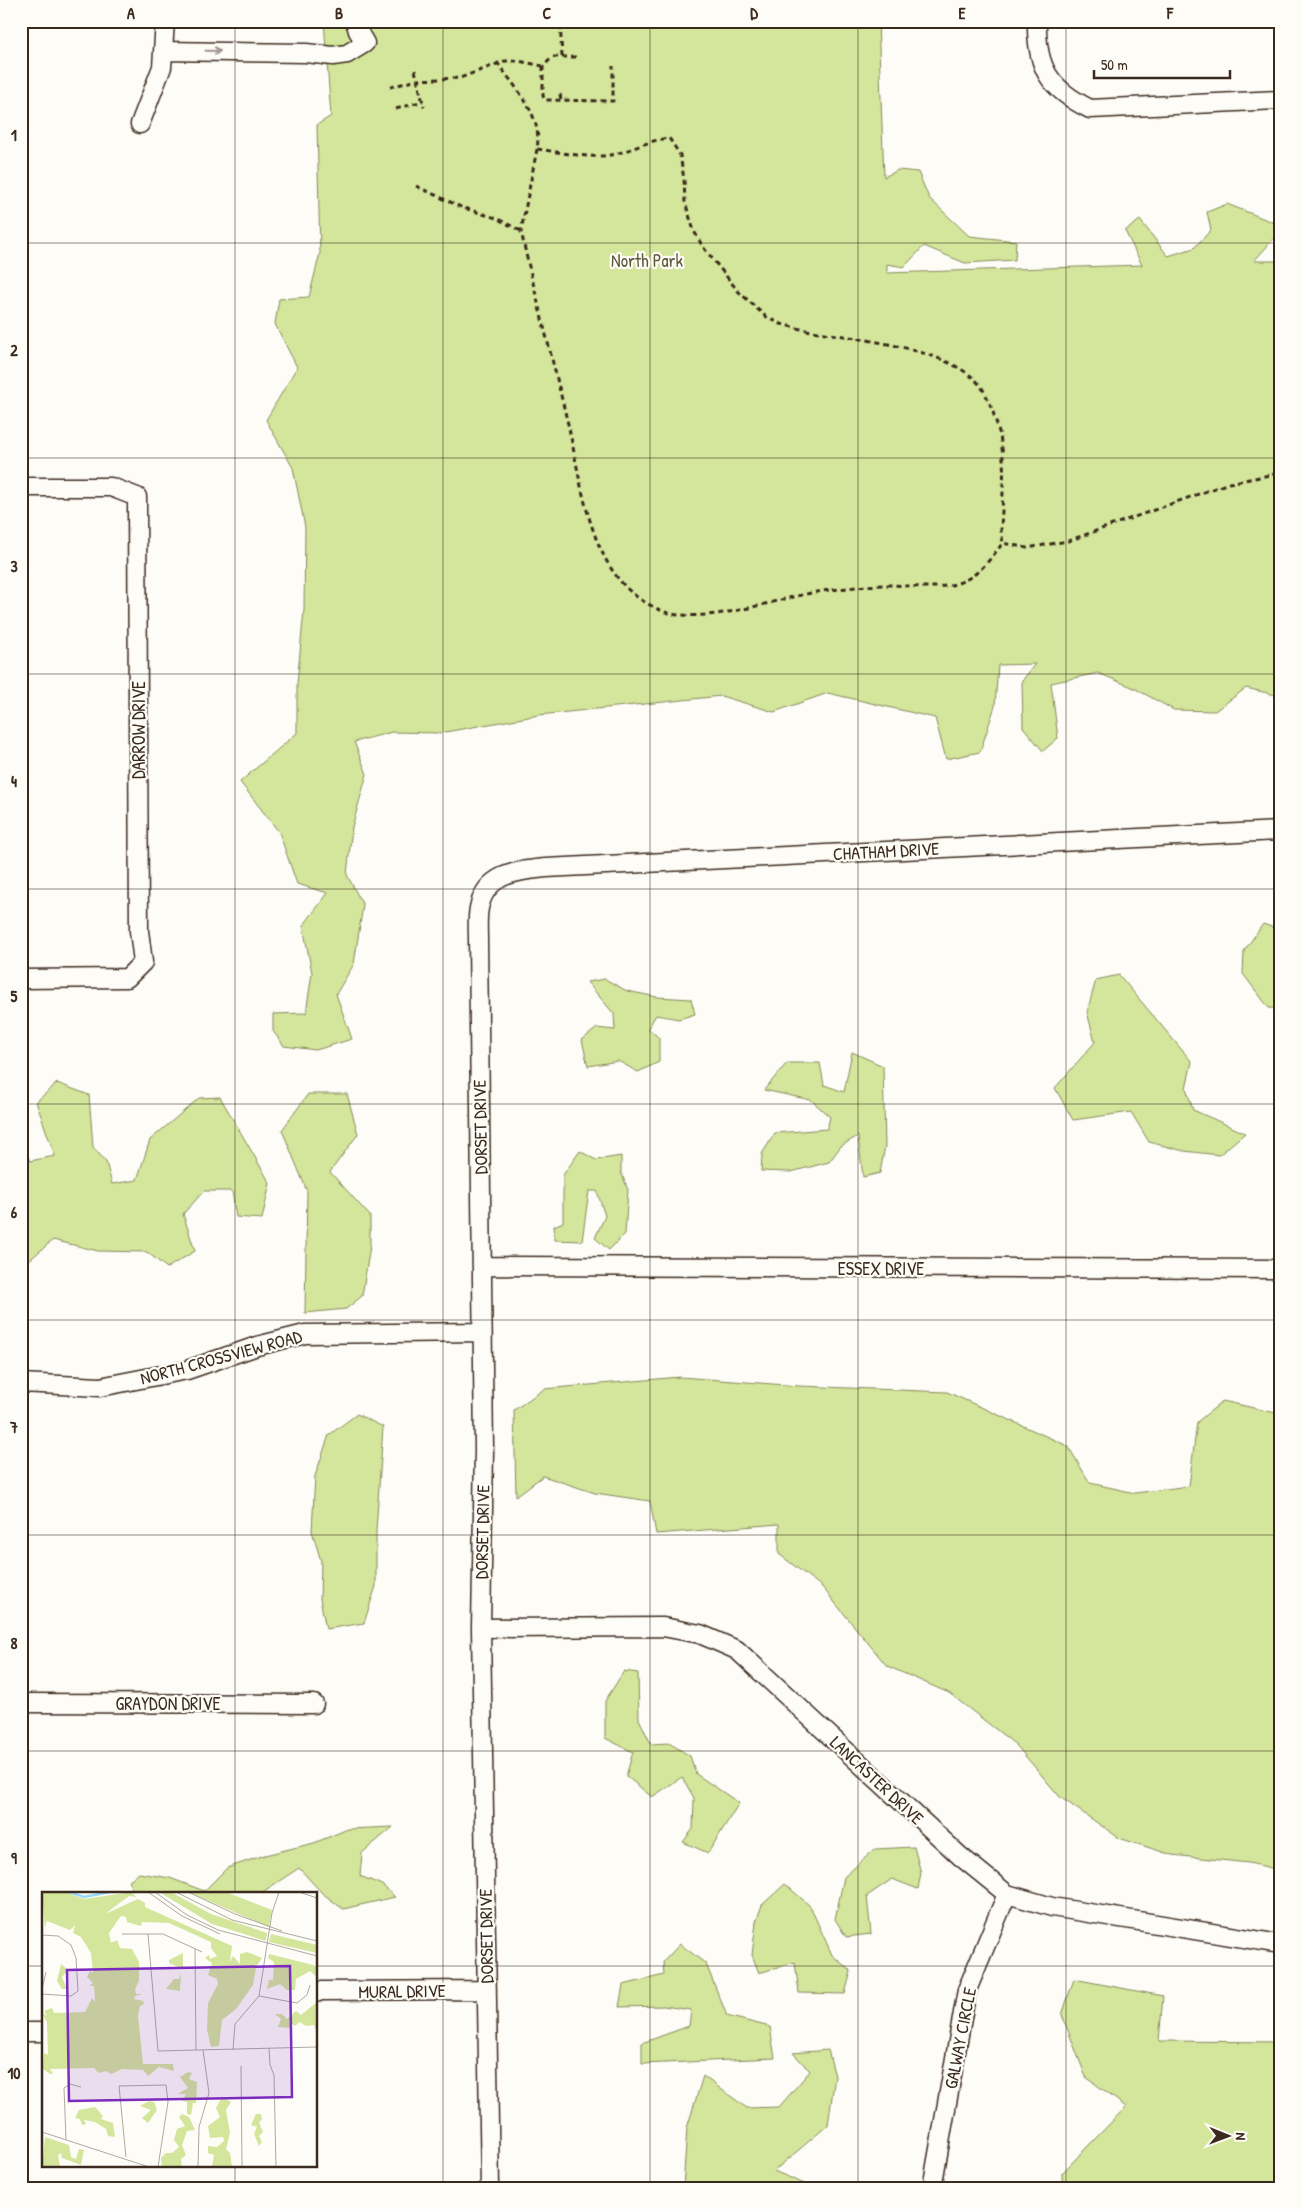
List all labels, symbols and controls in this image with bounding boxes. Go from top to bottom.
text: A [127,2,135,24]
text: B [335,2,343,24]
text: C [543,2,552,24]
text: D [750,2,758,24]
text: E [958,2,966,24]
text: F [1166,2,1174,24]
one-way arrow [205,47,221,56]
scale bar [1094,48,1230,80]
text: 50 m [1101,54,1128,75]
text: 1 [11,124,17,146]
park label: North Park [611,248,683,273]
text: 2 [10,339,18,361]
text: 3 [10,555,18,577]
street label: DARROW DRIVE [126,681,151,779]
text: 4 [11,770,17,792]
street label: CHATHAM DRIVE [832,836,940,866]
text: 5 [11,985,18,1007]
street label: DORSET DRIVE [467,1079,493,1174]
text: 6 [11,1201,18,1223]
street label: ESSEX DRIVE [838,1256,924,1281]
street label: NORTH CROSSVIEW ROAD [137,1323,305,1391]
text: 7 [9,1416,18,1438]
street label: DORSET DRIVE [469,1484,495,1579]
text: 8 [11,1632,18,1654]
street label: GRAYDON DRIVE [116,1691,220,1716]
street label: LANCASTER DRIVE [825,1730,929,1830]
text: 9 [11,1847,17,1869]
street label: DORSET DRIVE [473,1888,499,1983]
inset map [42,1892,318,2166]
street label: MURAL DRIVE [358,1978,446,2004]
street label: GALWAY CIRCLE [938,1985,982,2091]
text: 10 [8,2062,20,2084]
north arrow [1204,2112,1254,2162]
text: N [1232,2132,1251,2141]

